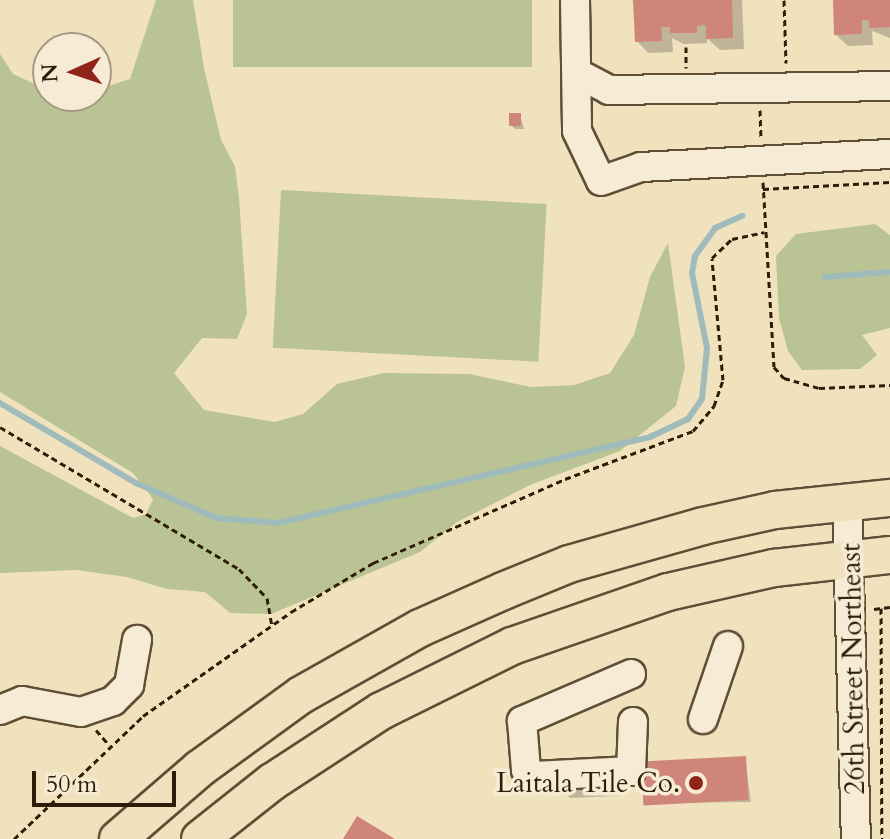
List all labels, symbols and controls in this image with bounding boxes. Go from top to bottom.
north arrow [32,32,112,112]
text: N [35,63,66,83]
street label: 26th Street Northeast [834,543,872,795]
scale bar [36,755,180,805]
place label: Laitala Tile Co. [496,766,680,800]
text: 50 m [46,768,97,801]
marker: Laitala Tile Co. [687,774,705,792]

